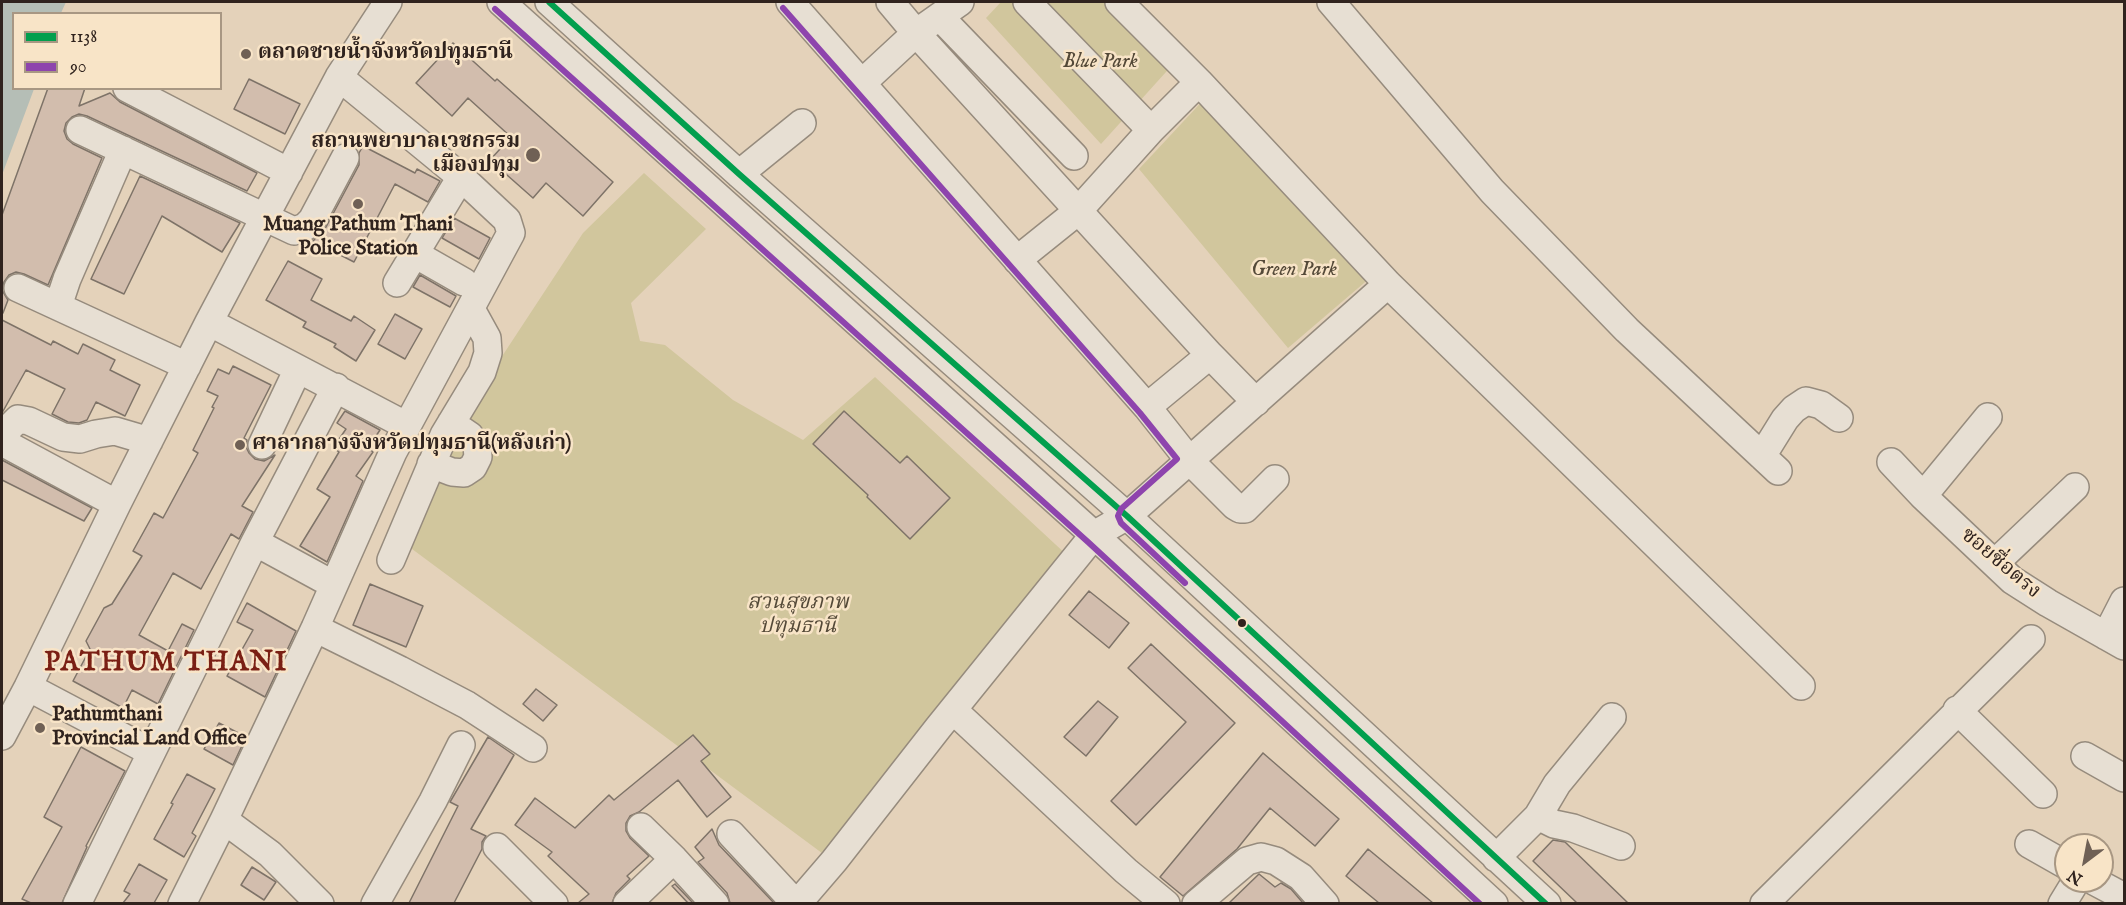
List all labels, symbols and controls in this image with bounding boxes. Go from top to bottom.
legend [12,12,222,90]
text: 1138 [70,26,97,49]
place label: ตลาดชายน้ำจังหวัดปทุมธานี [258,41,513,67]
marker: ตลาดชายน้ำจังหวัดปทุมธานี [239,47,253,61]
park label: Blue Park [1062,50,1138,76]
text: 90 [70,56,87,79]
place label: สถานพยาบาลเวชกรรม เมืองปทุม [311,130,520,180]
marker: สถานพยาบาลเวชกรรม เมืองปทุม [524,146,542,164]
marker: Muang Pathum Thani Police Station [351,197,365,211]
place label: Muang Pathum Thani Police Station [263,213,453,263]
park label: Green Park [1251,258,1337,284]
place label: ศาลากลางจังหวัดปทุมธานี(หลังเก่า) [252,432,571,458]
marker: ศาลากลางจังหวัดปทุมธานี(หลังเก่า) [233,438,247,452]
street label: ซอยซื่อตรง [1955,523,2045,605]
park label: สวนสุขภาพ ปทุมธานี [747,591,849,641]
unlabelled marker [1236,617,1248,629]
district label: PATHUM THANI [44,648,288,680]
place label: Pathumthani Provincial Land Office [52,703,247,753]
marker: Pathumthani Provincial Land Office [33,721,47,735]
north arrow [2054,833,2114,893]
text: N [2064,864,2087,889]

